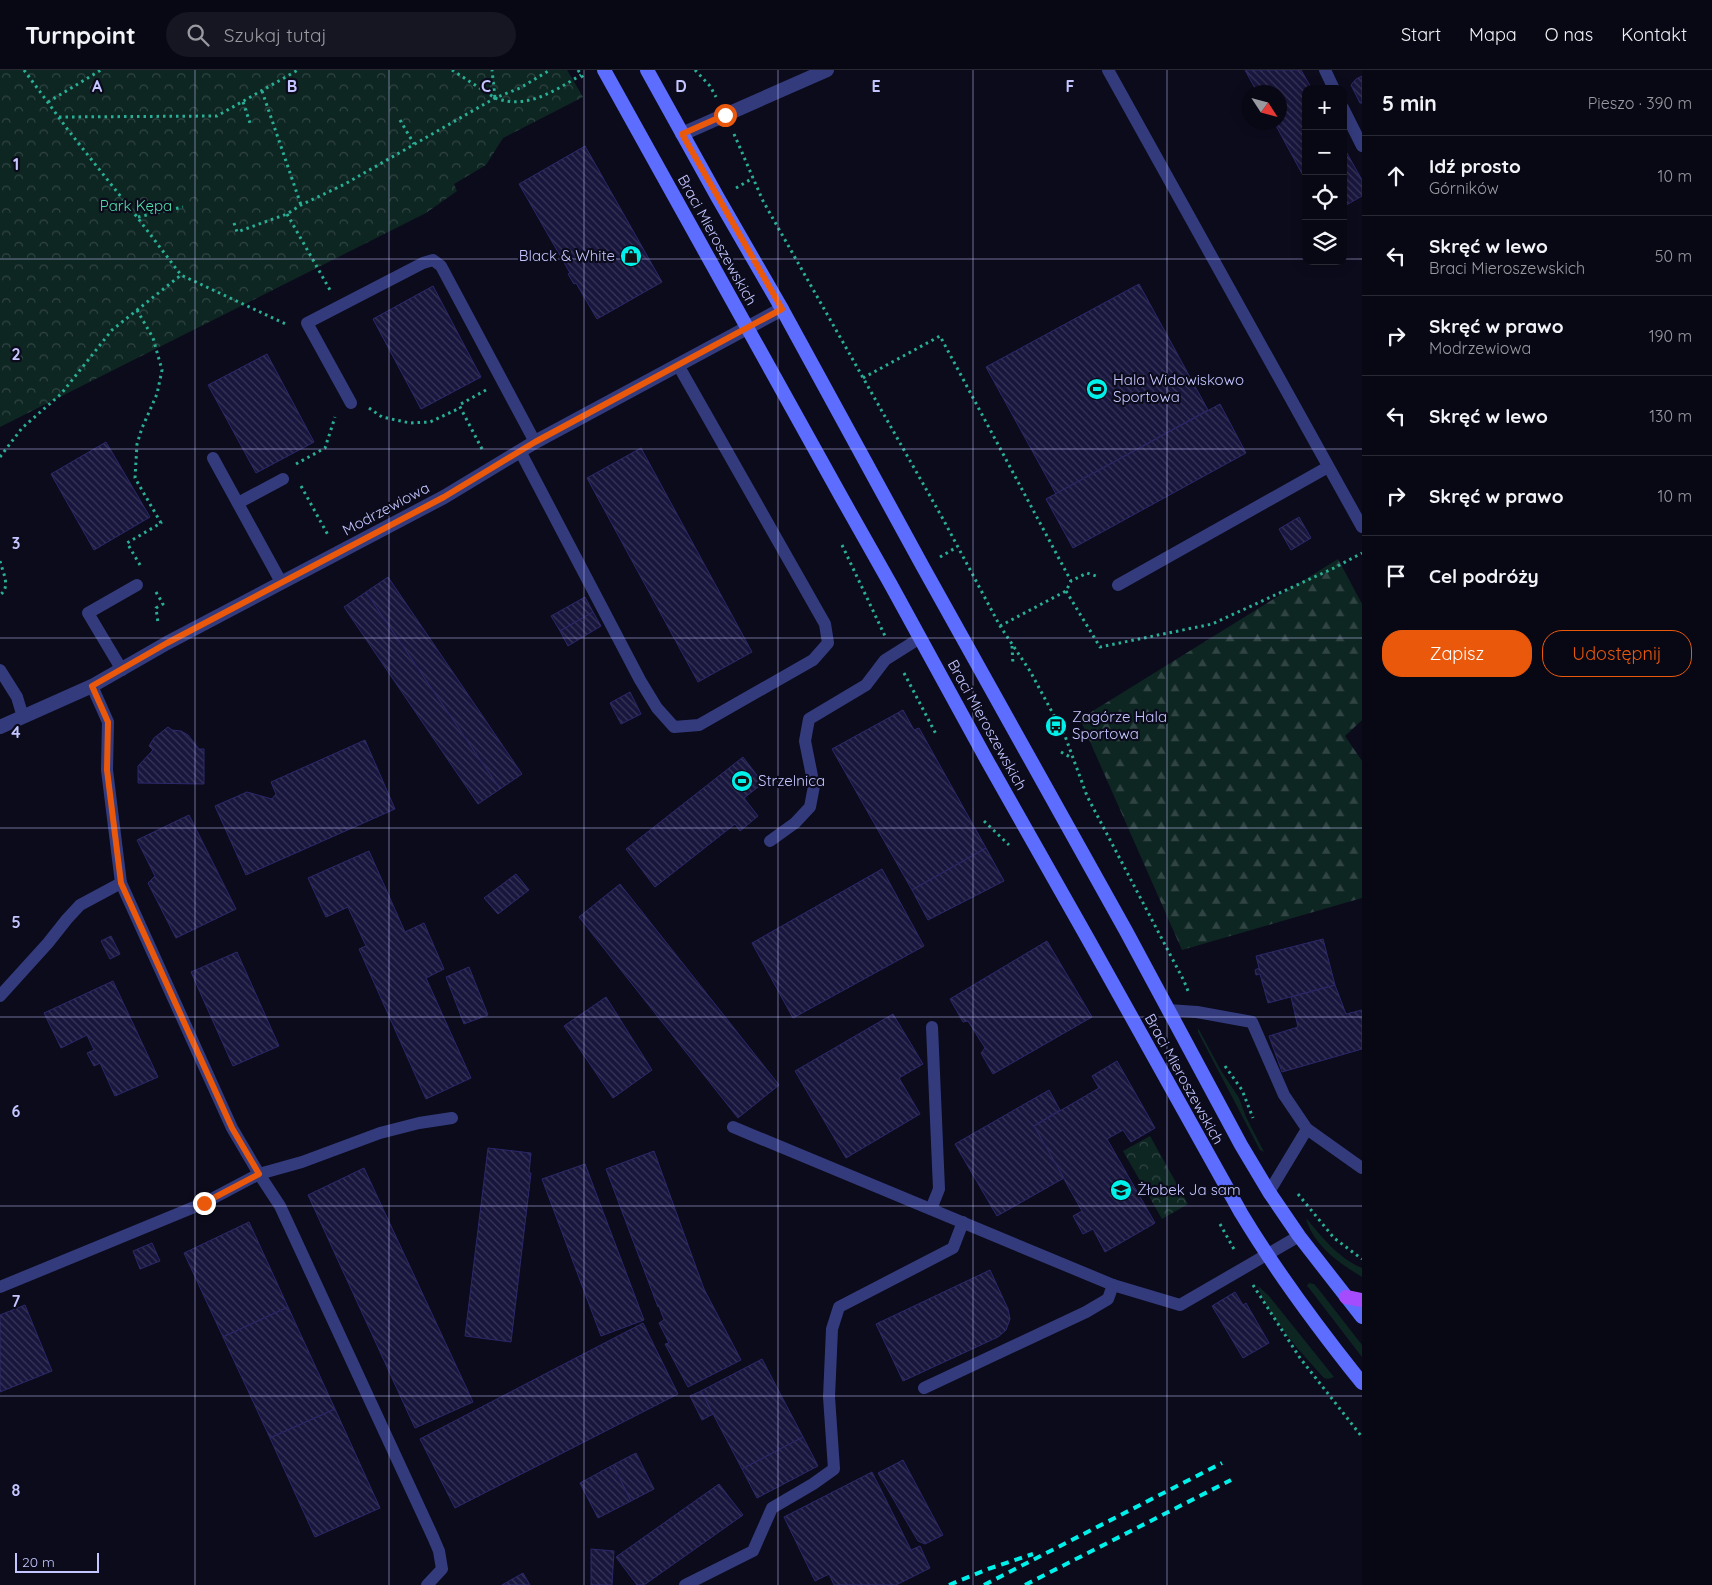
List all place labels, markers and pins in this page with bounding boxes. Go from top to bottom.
shop icon: Black & White [619,244,643,268]
place label: Black & White [519,246,615,265]
place label: Hala Widowiskowo Sportowa [1113,370,1244,406]
sports icon: Hala Widowiskowo Sportowa [1085,377,1109,401]
place label: Zagórze Hala Sportowa [1072,707,1167,743]
bus stop icon: Zagórze Hala Sportowa [1044,714,1068,738]
sports icon: Strzelnica [730,769,754,793]
place label: Strzelnica [758,771,825,790]
school or university icon: Żłobek Ja sam [1109,1178,1133,1202]
place label: Żłobek Ja sam [1137,1180,1241,1199]

